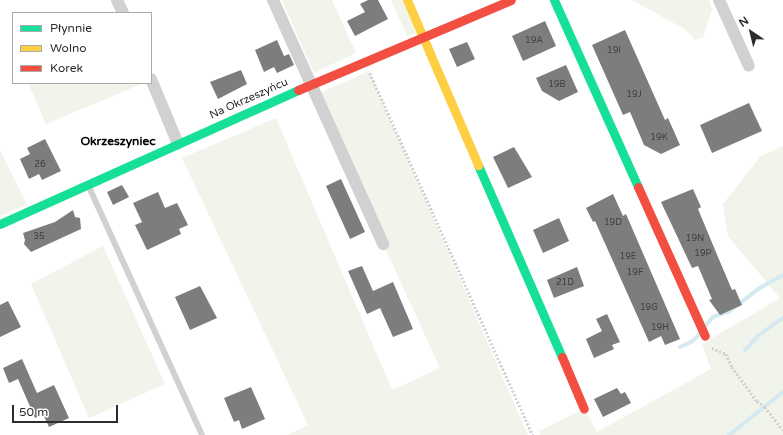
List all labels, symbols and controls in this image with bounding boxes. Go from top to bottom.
legend [12,12,152,84]
north arrow [731,12,771,52]
text: N [736,14,751,30]
text: Płynnie [50,21,92,35]
house number: 19A [525,36,543,46]
text: Wolno [50,41,86,55]
house number: 19I [607,46,621,56]
text: Korek [50,61,83,75]
street label: Na Okrzeszyńcu [208,76,290,122]
house number: 19B [548,80,566,90]
house number: 19J [626,90,642,100]
house number: 19K [650,133,668,143]
district label: Okrzeszyniec [80,135,156,149]
house number: 26 [34,160,46,170]
house number: 19D [604,218,622,228]
house number: 35 [33,232,45,242]
house number: 19N [686,234,704,244]
house number: 19P [694,249,712,259]
house number: 19E [619,252,637,262]
house number: 19F [627,268,643,278]
house number: 21D [556,278,574,288]
house number: 19G [640,303,658,313]
house number: 19H [651,323,669,333]
scale bar [14,397,120,423]
text: 50 m [19,405,48,419]

